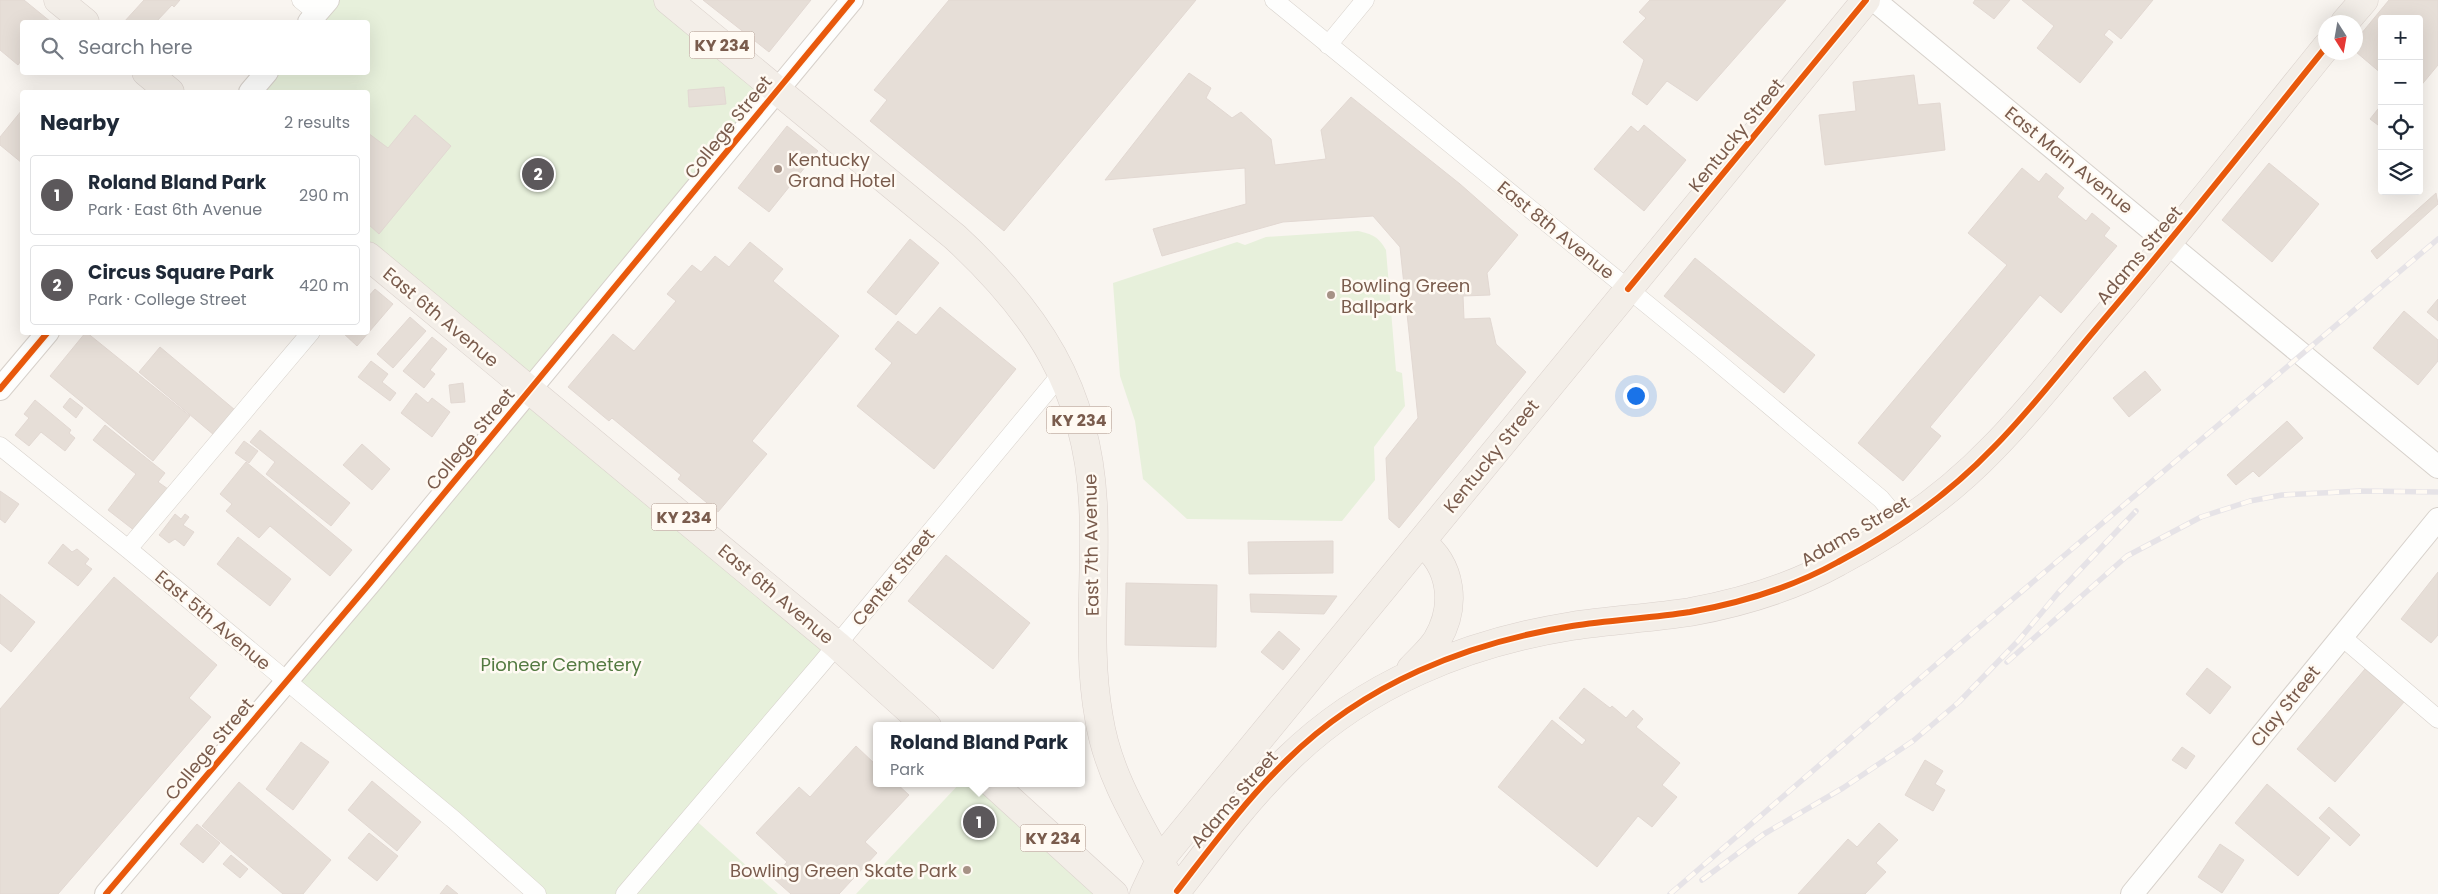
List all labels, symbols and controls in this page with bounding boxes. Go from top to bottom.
north arrow [2318,15,2363,60]
map controls [2378,15,2423,195]
button: + [2378,15,2423,60]
search box [20,20,370,75]
road number: KY 234 [690,32,754,58]
icon: search [38,34,66,62]
text: Search here [78,34,192,61]
button: − [2378,60,2423,105]
street label: College Street [679,70,777,184]
street label: Kentucky Street [1682,73,1790,197]
street label: East Main Avenue [2000,101,2138,219]
button: locate [2378,105,2423,150]
text: Nearby [40,108,120,137]
text: 2 results [284,111,350,134]
place label: Kentucky Grand Hotel [788,147,896,193]
button: layers [2378,150,2423,195]
pin: 2 [522,155,554,193]
marker: Kentucky Grand Hotel [772,163,784,175]
text: Roland Bland Park [88,169,266,196]
street label: East 8th Avenue [1492,175,1620,285]
text: 1 [54,184,60,207]
text: 290 m [299,184,349,207]
text: Park · East 6th Avenue [88,198,262,221]
street label: Adams Street [2090,200,2188,310]
text: Circus Square Park [88,259,274,286]
street label: East 6th Avenue [378,261,504,373]
place label: Bowling Green Ballpark [1341,273,1470,319]
text: 2 [52,274,62,297]
text: 420 m [299,274,349,297]
text: Park · College Street [88,288,246,311]
marker: Bowling Green Ballpark [1325,289,1337,301]
street label: College Street [420,383,520,495]
your location [1623,383,1649,409]
street label: Kentucky Street [1437,394,1545,518]
road number: KY 234 [1046,406,1112,434]
street label: East 7th Avenue [1077,474,1105,616]
street label: Adams Street [1796,490,1914,572]
road number: KY 234 [652,504,716,530]
street label: Center Street [846,523,940,631]
street label: East 6th Avenue [713,538,839,650]
street label: East 5th Avenue [150,564,276,676]
park label: Pioneer Cemetery [480,652,642,677]
street label: Clay Street [2244,660,2326,752]
street label: College Street [159,693,259,805]
popup [873,722,1085,787]
text: Roland Bland Park [890,729,1068,756]
street label: Adams Street [1185,745,1283,853]
text: Park [890,758,924,781]
pin: 1 [963,803,995,841]
road number: KY 234 [1020,824,1086,851]
place label: Bowling Green Skate Park [730,858,958,883]
marker: Bowling Green Skate Park [961,864,973,876]

